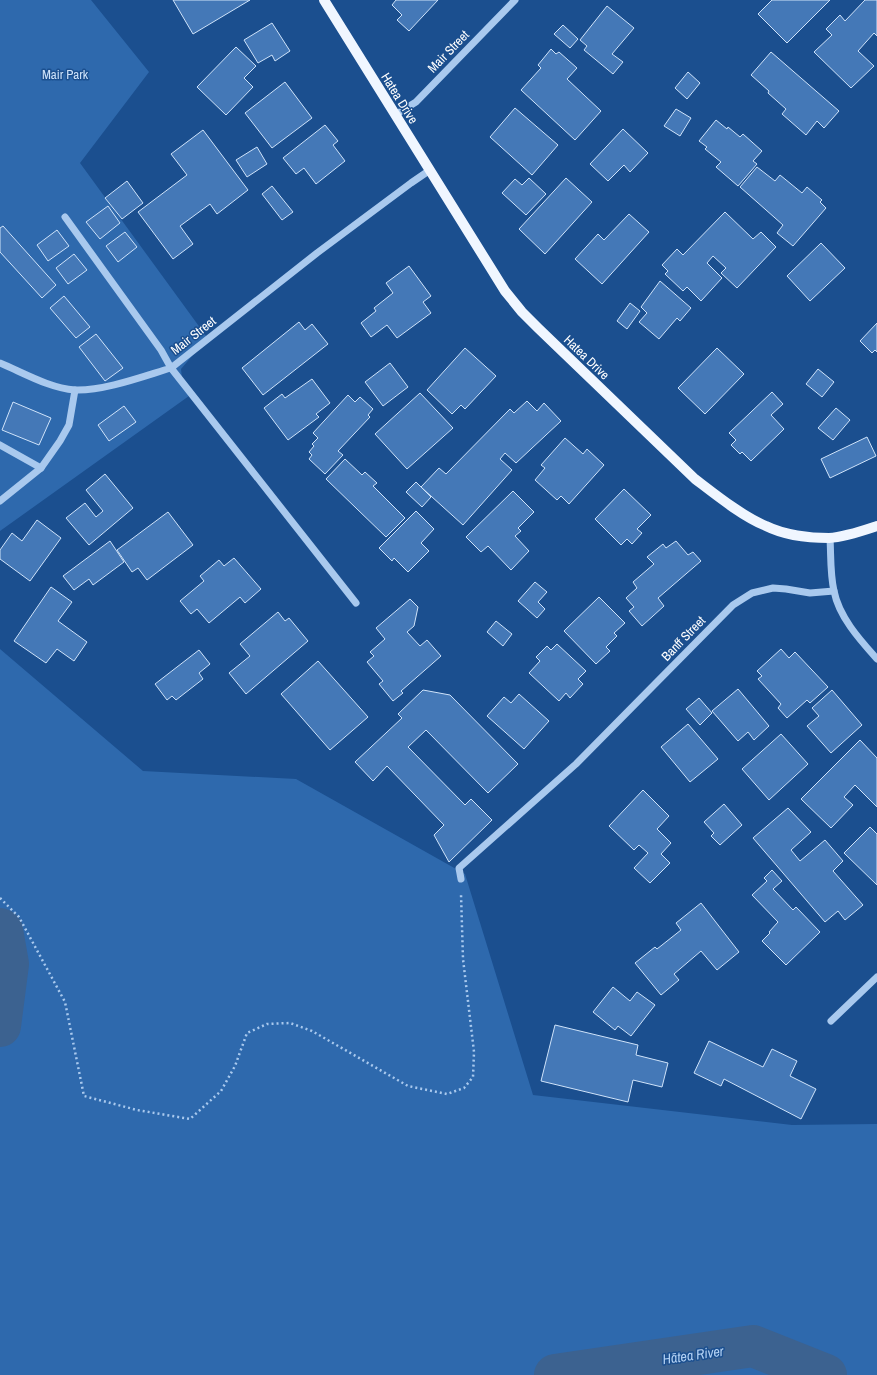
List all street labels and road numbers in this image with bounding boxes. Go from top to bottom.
street label: Mair Street [424,26,473,76]
street label: Hatea Drive [377,70,422,127]
street label: Mair Street [167,312,219,358]
street label: Hatea Drive [560,331,613,383]
street label: Banff Street [658,612,709,664]

